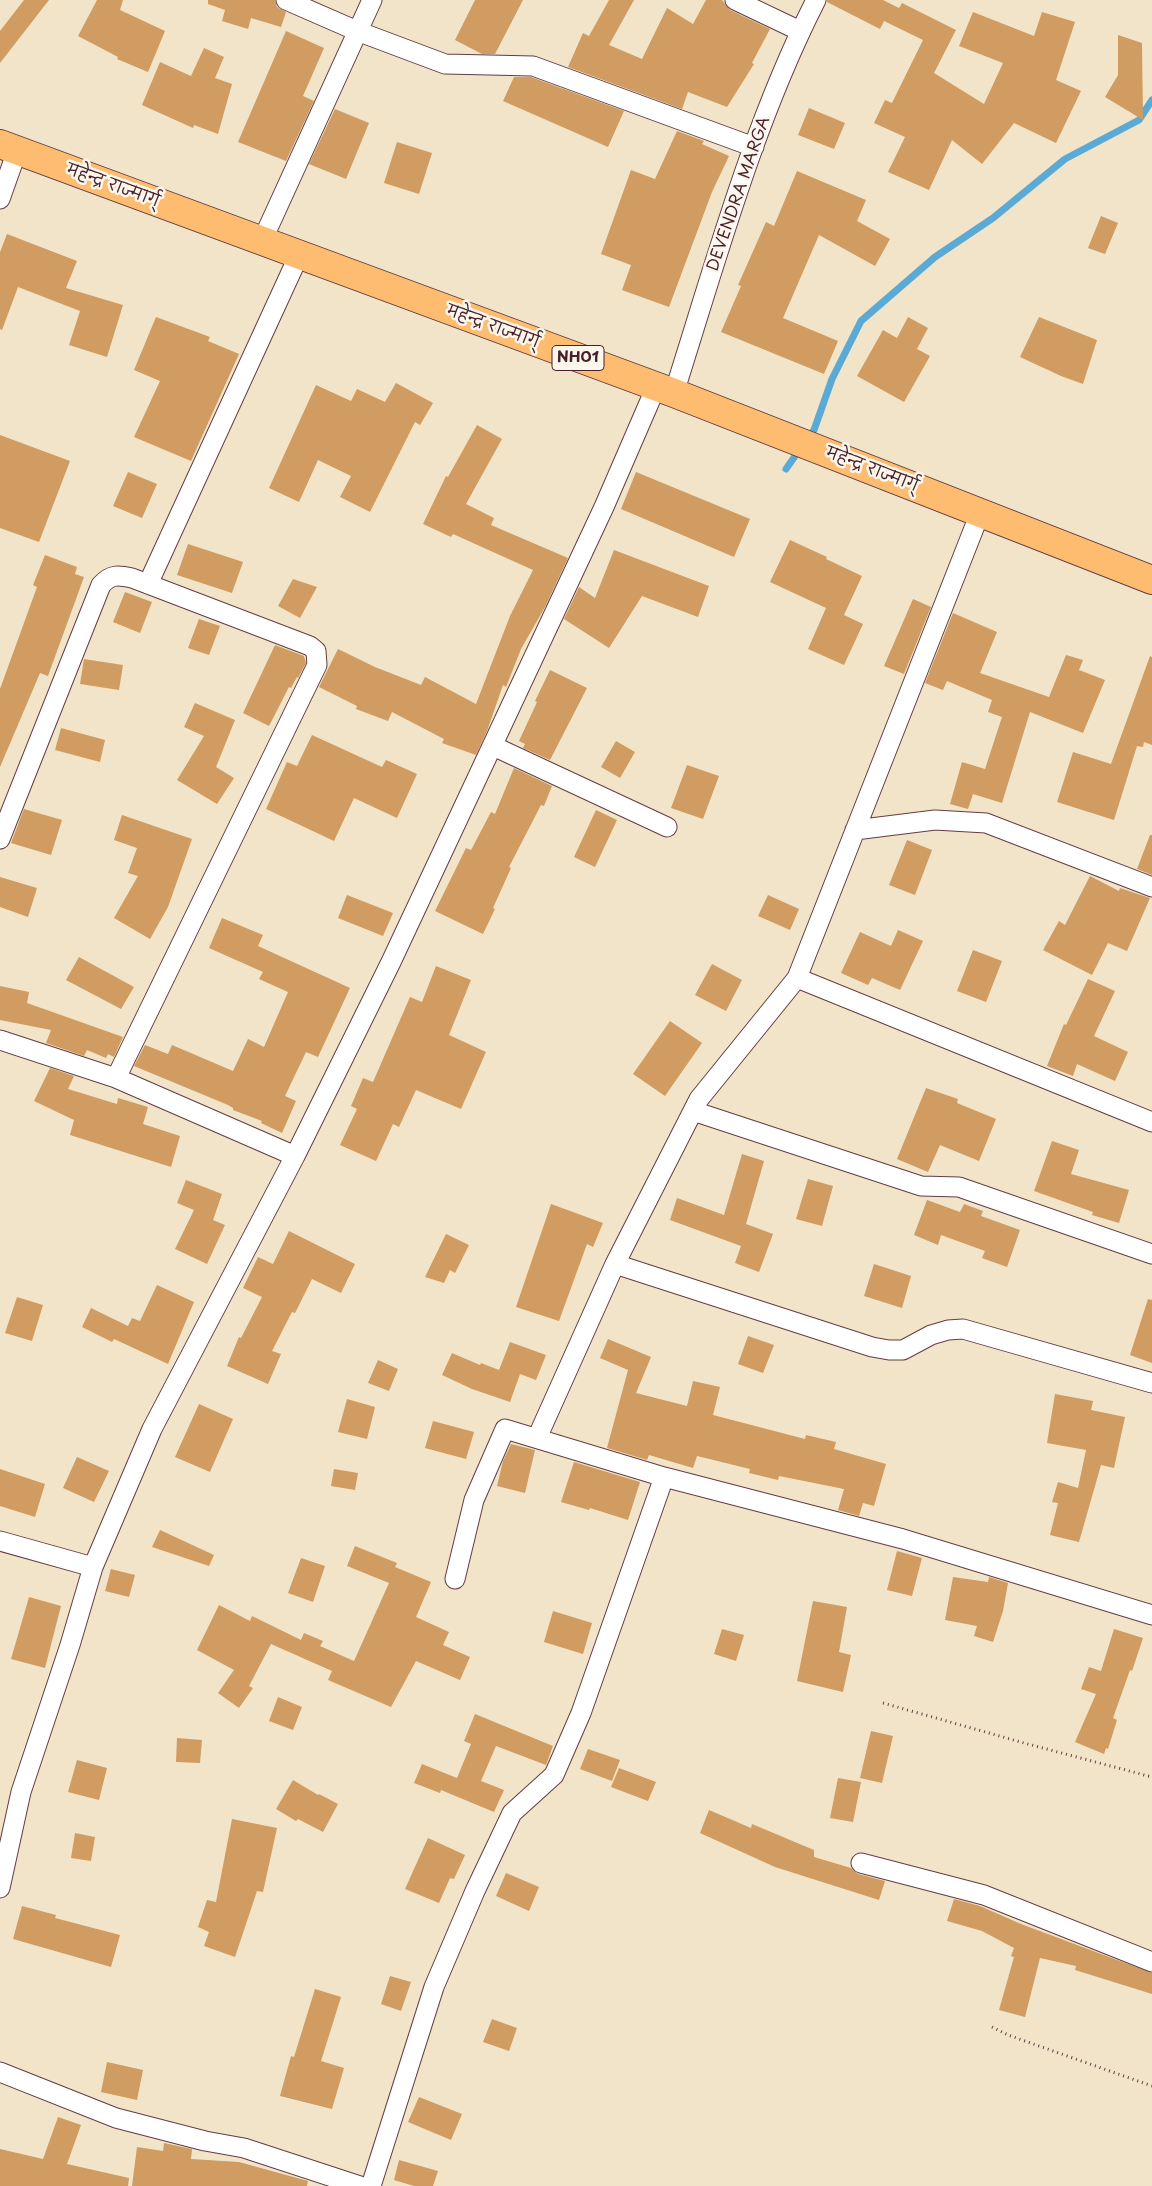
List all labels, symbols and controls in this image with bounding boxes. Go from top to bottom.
street label: DEVENDRA MARGA [704,114,774,274]
street label: महेन्द्र राज्मार्ग् [64,160,162,212]
street label: महेन्द्र राज्मार्ग् [444,301,542,353]
road number: NH01 [552,346,604,370]
street label: महेन्द्र राज्मार्ग् [823,444,921,496]

